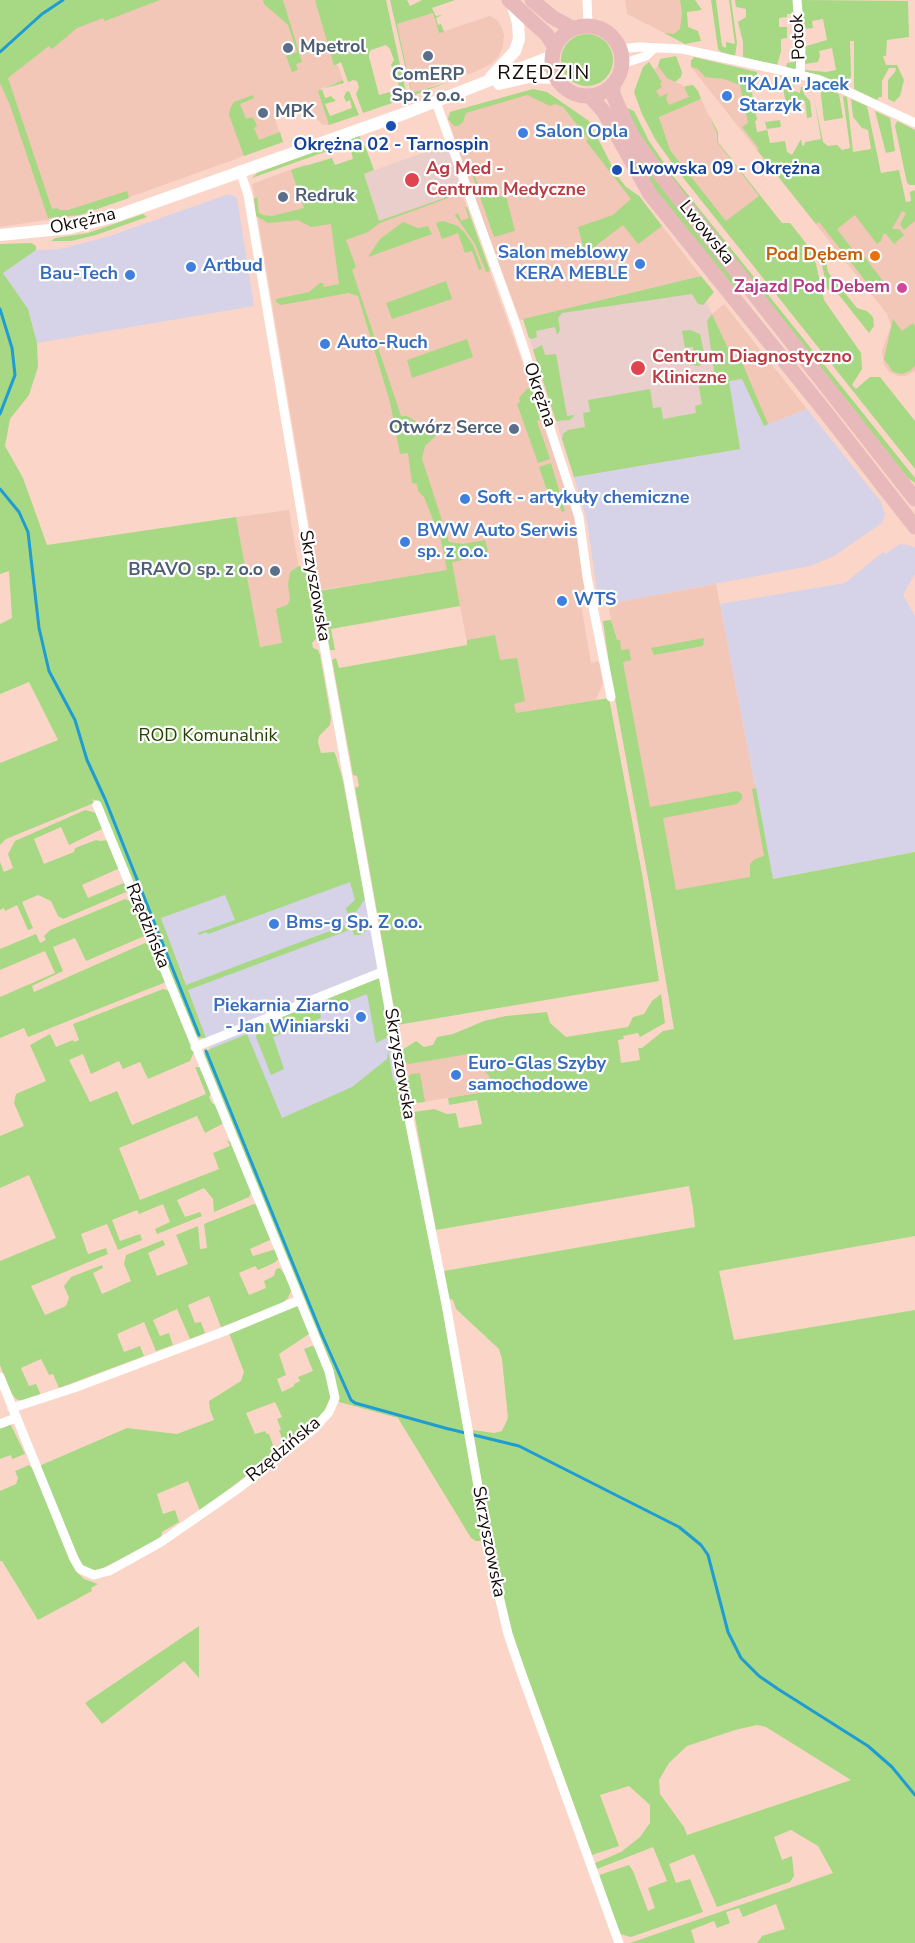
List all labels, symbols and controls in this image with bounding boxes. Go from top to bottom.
street label: Potok [787,13,811,61]
place label: Mpetrol [300,37,366,59]
marker: Mpetrol [281,41,295,55]
marker: ComERP Sp. z o.o. [421,49,435,63]
district label: RZĘDZIN [497,62,591,86]
place label: ComERP Sp. z o.o. [391,65,465,107]
place label: "KAJA" Jacek Starzyk [739,75,849,118]
marker: "KAJA" Jacek Starzyk [720,89,734,103]
place label: MPK [275,102,314,124]
marker: MPK [256,106,270,120]
marker: Okrężna 02 - Tarnospin [384,119,398,133]
place label: Salon Opla [535,122,628,144]
marker: Salon Opla [516,126,530,140]
place label: Okrężna 02 - Tarnospin [293,135,489,157]
place label: Ag Med - Centrum Medyczne [426,159,586,201]
place label: Lwowska 09 - Okrężna [629,159,820,181]
marker: Lwowska 09 - Okrężna [610,163,624,177]
marker: Ag Med - Centrum Medyczne [403,171,421,189]
place label: Redruk [295,186,355,208]
marker: Redruk [276,190,290,204]
street label: Lwowska [674,197,738,269]
street label: Okrężna [48,204,118,240]
place label: Salon meblowy KERA MEBLE [498,243,628,286]
place label: Pod Dębem [766,245,863,267]
marker: Pod Dębem [868,249,882,263]
place label: Artbud [203,256,263,278]
marker: Salon meblowy KERA MEBLE [633,257,647,271]
marker: Artbud [184,260,198,274]
place label: Bau-Tech [40,264,118,286]
marker: Bau-Tech [123,268,137,282]
place label: Zajazd Pod Debem [734,277,890,299]
marker: Zajazd Pod Debem [895,281,909,295]
place label: Auto-Ruch [337,333,428,355]
marker: Auto-Ruch [318,337,332,351]
place label: Centrum Diagnostyczno Kliniczne [652,347,852,389]
marker: Centrum Diagnostyczno Kliniczne [629,359,647,377]
street label: Okrężna [518,360,560,430]
place label: Otwórz Serce [389,418,502,440]
marker: Otwórz Serce [507,422,521,436]
place label: Soft - artykuły chemiczne [477,488,689,510]
marker: Soft - artykuły chemiczne [458,492,472,506]
place label: BWW Auto Serwis sp. z o.o. [417,521,577,564]
street label: Skrzyszowska [294,529,334,643]
marker: BWW Auto Serwis sp. z o.o. [398,535,412,549]
place label: BRAVO sp. z o.o [128,560,263,582]
marker: BRAVO sp. z o.o [268,564,282,578]
place label: WTS [574,590,616,612]
marker: WTS [555,594,569,608]
park label: ROD Komunalnik [139,726,277,748]
street label: Rzędzińska [120,880,174,972]
place label: Bms-g Sp. Z o.o. [286,913,422,935]
marker: Bms-g Sp. Z o.o. [267,917,281,931]
place label: Piekarnia Ziarno - Jan Winiarski [213,996,349,1038]
street label: Skrzyszowska [379,1007,419,1121]
marker: Piekarnia Ziarno - Jan Winiarski [354,1010,368,1024]
place label: Euro-Glas Szyby samochodowe [468,1054,606,1096]
marker: Euro-Glas Szyby samochodowe [449,1068,463,1082]
street label: Rzędzińska [243,1413,325,1487]
street label: Skrzyszowska [467,1485,509,1599]

